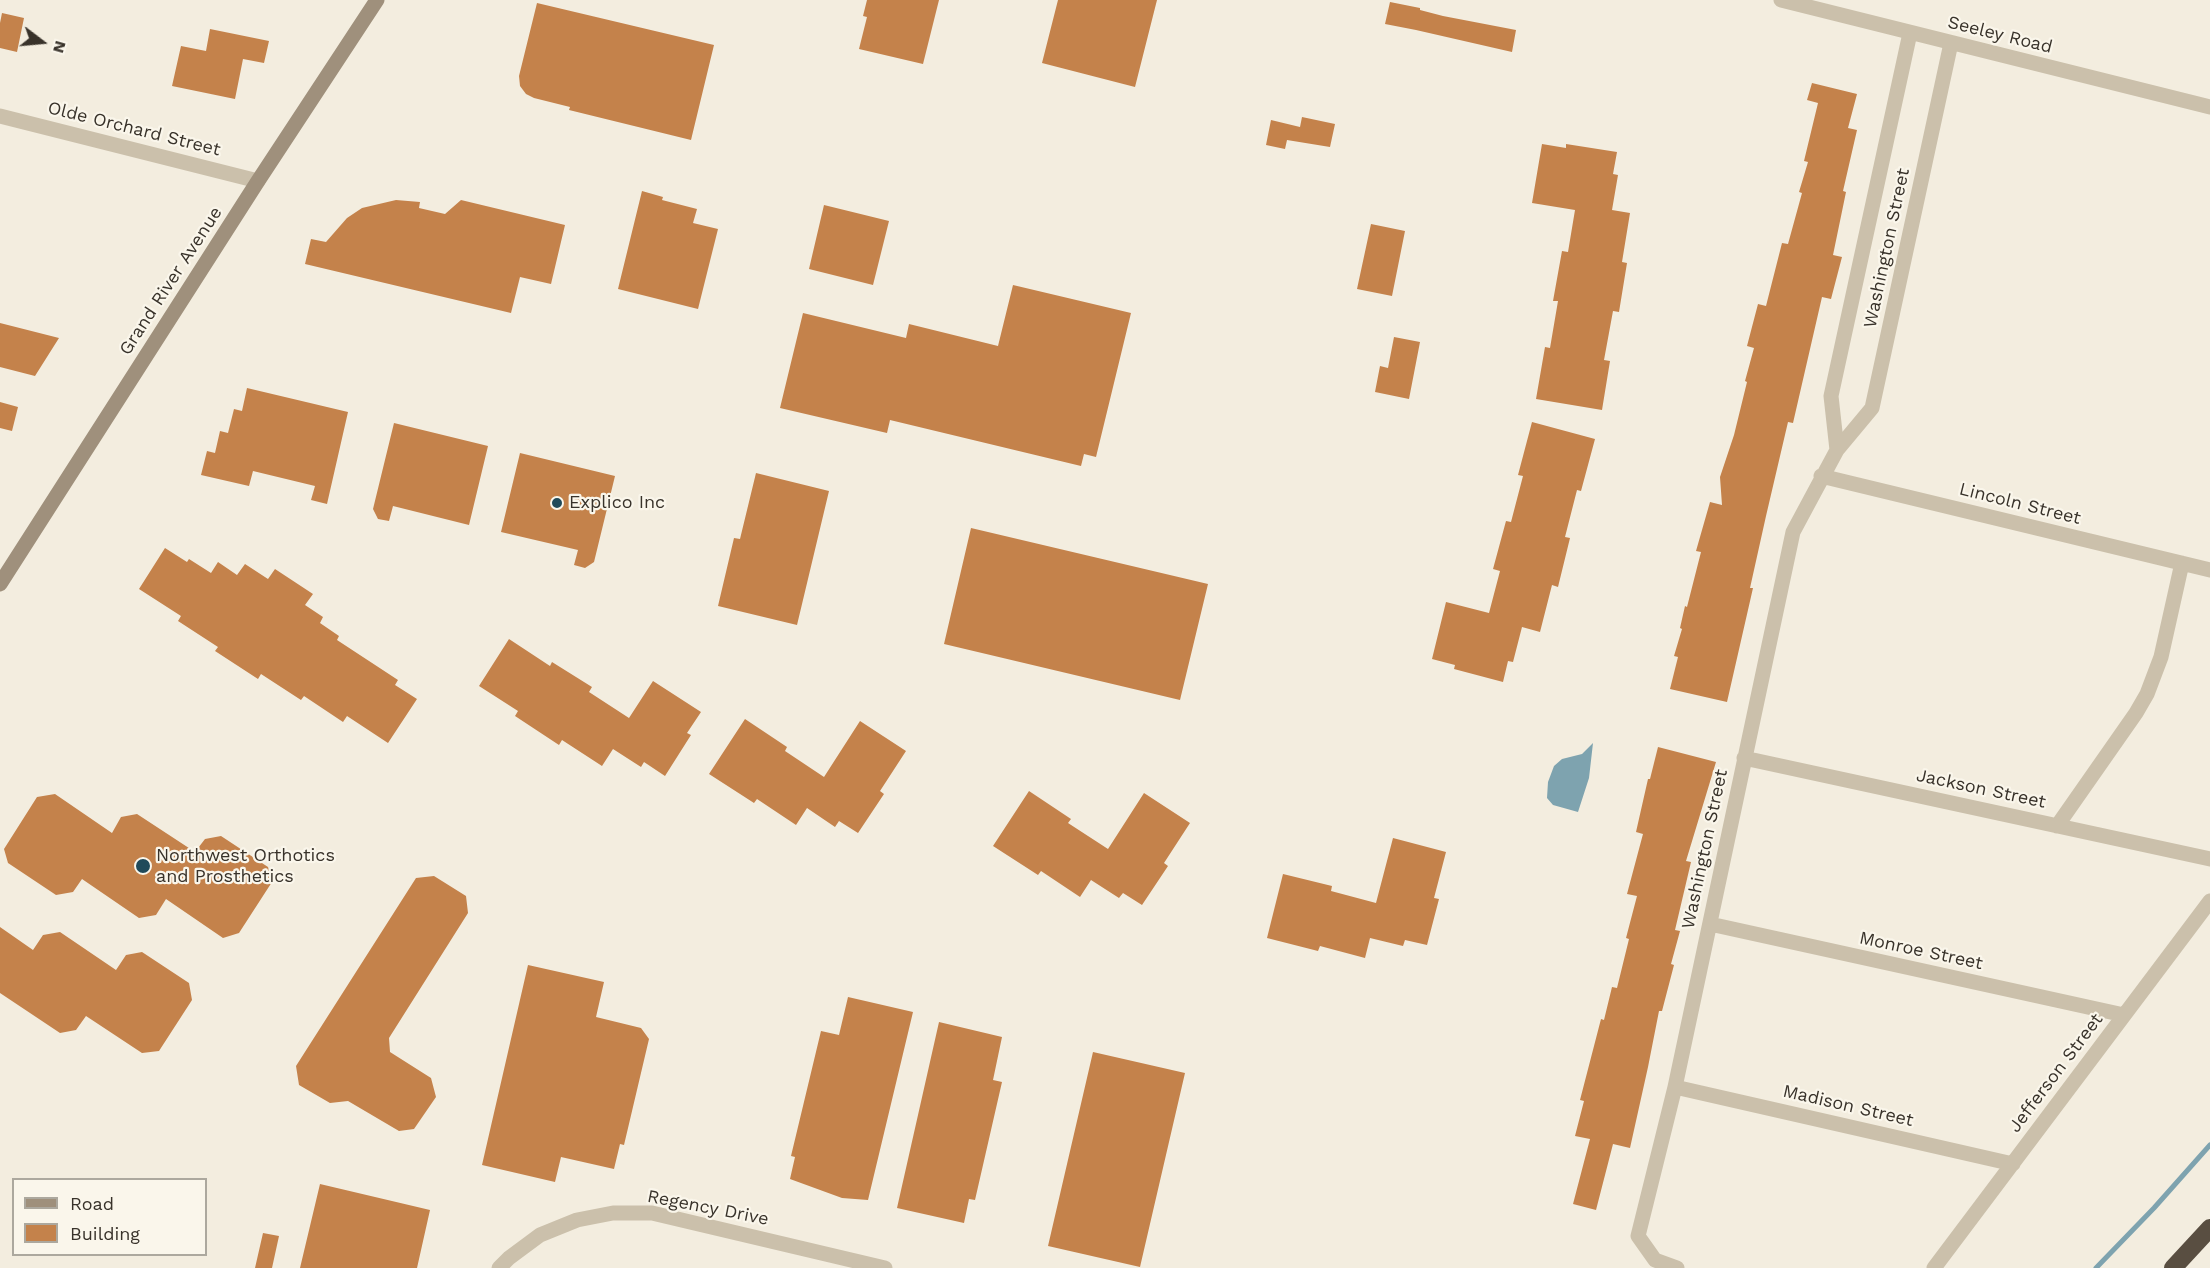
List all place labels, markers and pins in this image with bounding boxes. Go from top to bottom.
place label: Explico Inc [569,492,665,514]
marker: Explico Inc [550,496,564,510]
place label: Northwest Orthotics and Prosthetics [156,845,335,888]
marker: Northwest Orthotics and Prosthetics [134,857,152,875]

